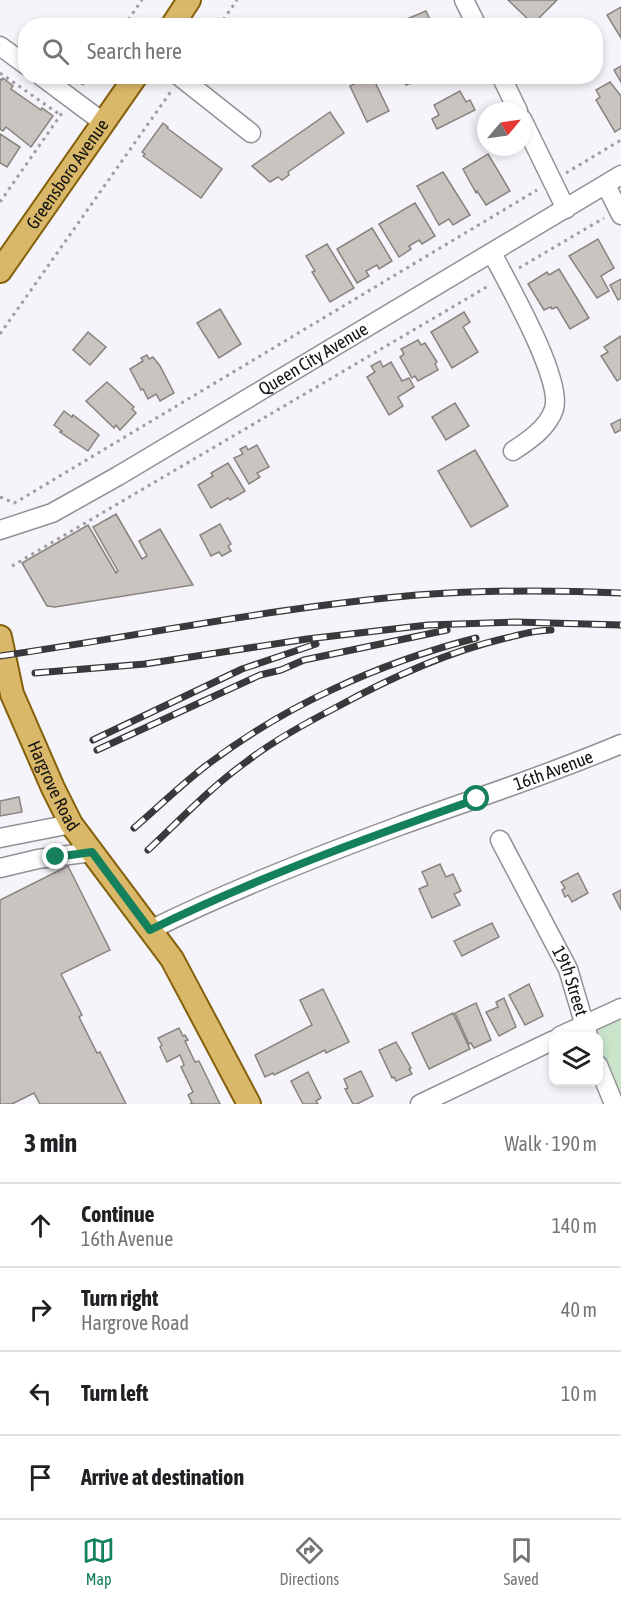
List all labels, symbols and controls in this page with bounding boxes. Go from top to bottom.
search box [18,18,603,84]
icon: search [39,35,72,68]
text: Search here [87,38,182,64]
north arrow [477,102,531,156]
street label: Greensboro Avenue [21,115,113,233]
street label: Queen City Avenue [255,318,372,400]
street label: Hargrove Road [24,737,84,835]
street label: 16th Avenue [511,746,596,794]
route start [463,785,489,811]
route end [42,843,68,869]
street label: 19th Street [548,942,592,1018]
map controls [549,1032,603,1086]
button: layers [549,1032,603,1086]
text: 3 min [24,1128,77,1158]
text: Walk · 190 m [505,1132,597,1155]
text: Continue [81,1201,155,1227]
icon: ahead [24,1209,57,1242]
text: 140 m [552,1214,597,1237]
text: 16th Avenue [81,1227,173,1250]
text: Turn right [81,1285,158,1311]
icon: right [24,1293,57,1326]
text: 40 m [561,1298,597,1321]
text: Hargrove Road [81,1311,189,1334]
icon: left [24,1377,57,1410]
text: Turn left [81,1380,148,1406]
text: 10 m [561,1382,597,1405]
icon: arrive [24,1461,57,1494]
text: Arrive at destination [81,1464,244,1490]
tab: Map [82,1534,115,1588]
tab: Directions [279,1534,339,1588]
tab: Saved [503,1534,539,1588]

